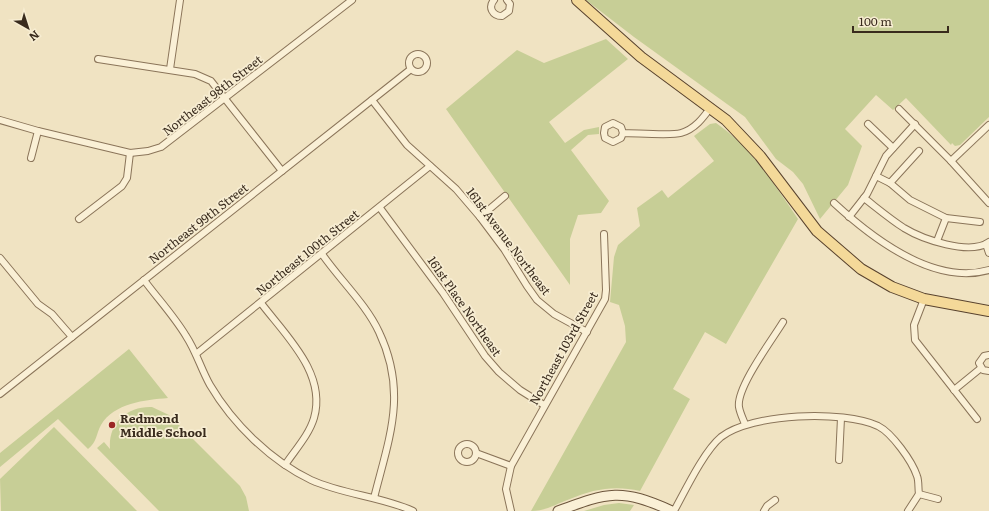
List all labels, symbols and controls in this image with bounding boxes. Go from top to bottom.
north arrow [8,8,48,48]
scale bar [853,8,948,34]
text: 100 m [859,12,892,30]
text: N [26,27,44,46]
street label: Northeast 98th Street [158,50,266,140]
street label: Northeast 99th Street [144,178,252,268]
street label: 161st Avenue Northeast [462,183,556,299]
street label: Northeast 100th Street [252,205,363,299]
street label: 161st Place Northeast [424,252,506,360]
street label: Northeast 103rd Street [524,288,602,408]
place label: Redmond Middle School [120,409,207,441]
marker: Redmond Middle School [107,420,117,430]

